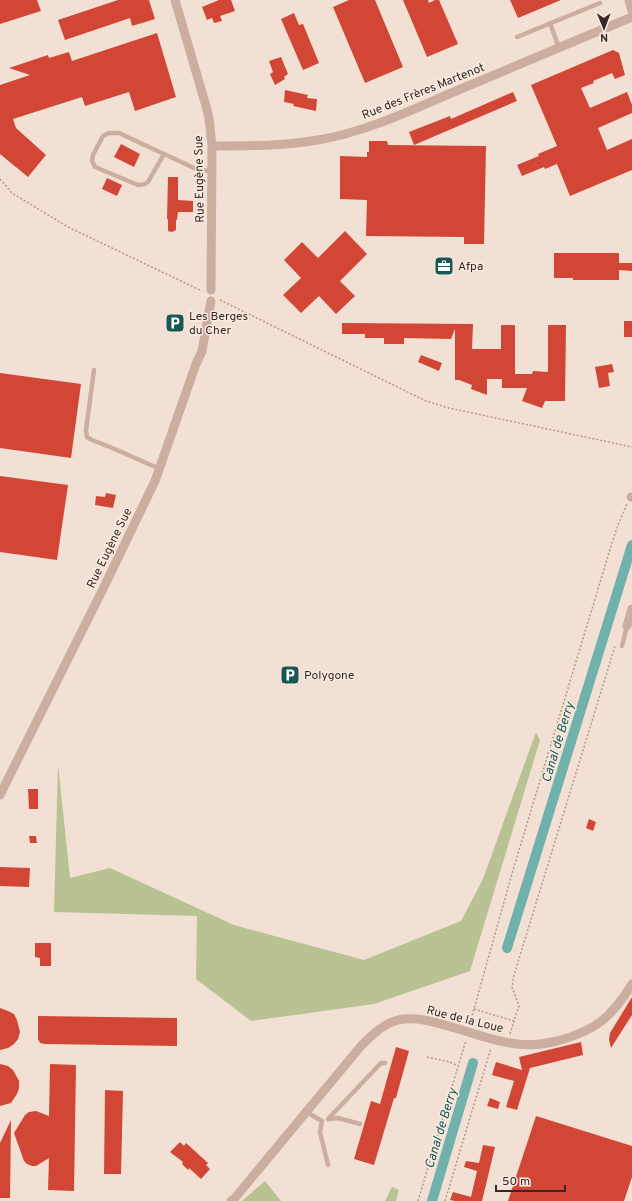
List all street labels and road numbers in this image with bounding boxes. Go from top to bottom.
street label: Rue des Frères Martenot [360,60,487,124]
street label: Rue Eugène Sue [191,135,209,223]
street label: Rue Eugène Sue [84,506,136,591]
street label: Rue de la Loue [425,1003,505,1037]

